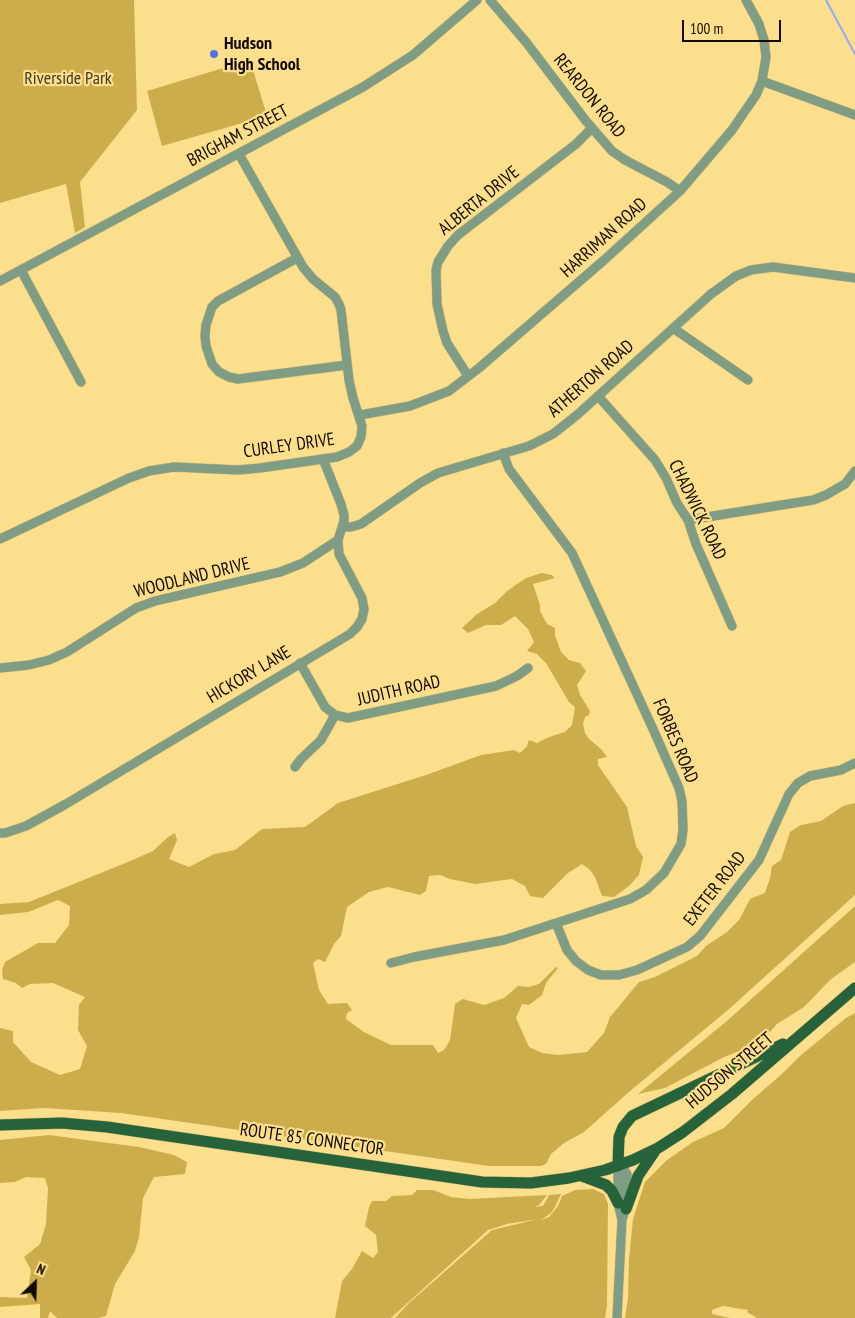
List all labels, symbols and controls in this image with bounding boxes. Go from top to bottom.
scale bar [685,10,784,42]
text: 100 m [690,19,723,38]
place label: Hudson High School [224,33,300,76]
marker: Hudson High School [208,48,220,60]
street label: REARDON ROAD [549,50,629,142]
park label: Riverside Park [24,68,112,90]
street label: BRIGHAM STREET [184,100,292,172]
street label: ALBERTA DRIVE [434,162,524,240]
street label: HARRIMAN ROAD [556,194,652,282]
street label: ATHERTON ROAD [543,336,639,422]
street label: CURLEY DRIVE [242,429,336,463]
street label: CHADWICK ROAD [664,457,730,563]
street label: WOODLAND DRIVE [132,553,252,603]
street label: HICKORY LANE [203,642,295,708]
street label: JUDITH ROAD [355,671,443,711]
street label: FORBES ROAD [648,696,702,786]
street label: EXETER ROAD [679,848,751,930]
street label: HUDSON STREET [682,1028,778,1114]
street label: ROUTE 85 CONNECTOR [238,1119,386,1161]
north arrow [10,1258,60,1308]
text: N [34,1260,48,1279]

